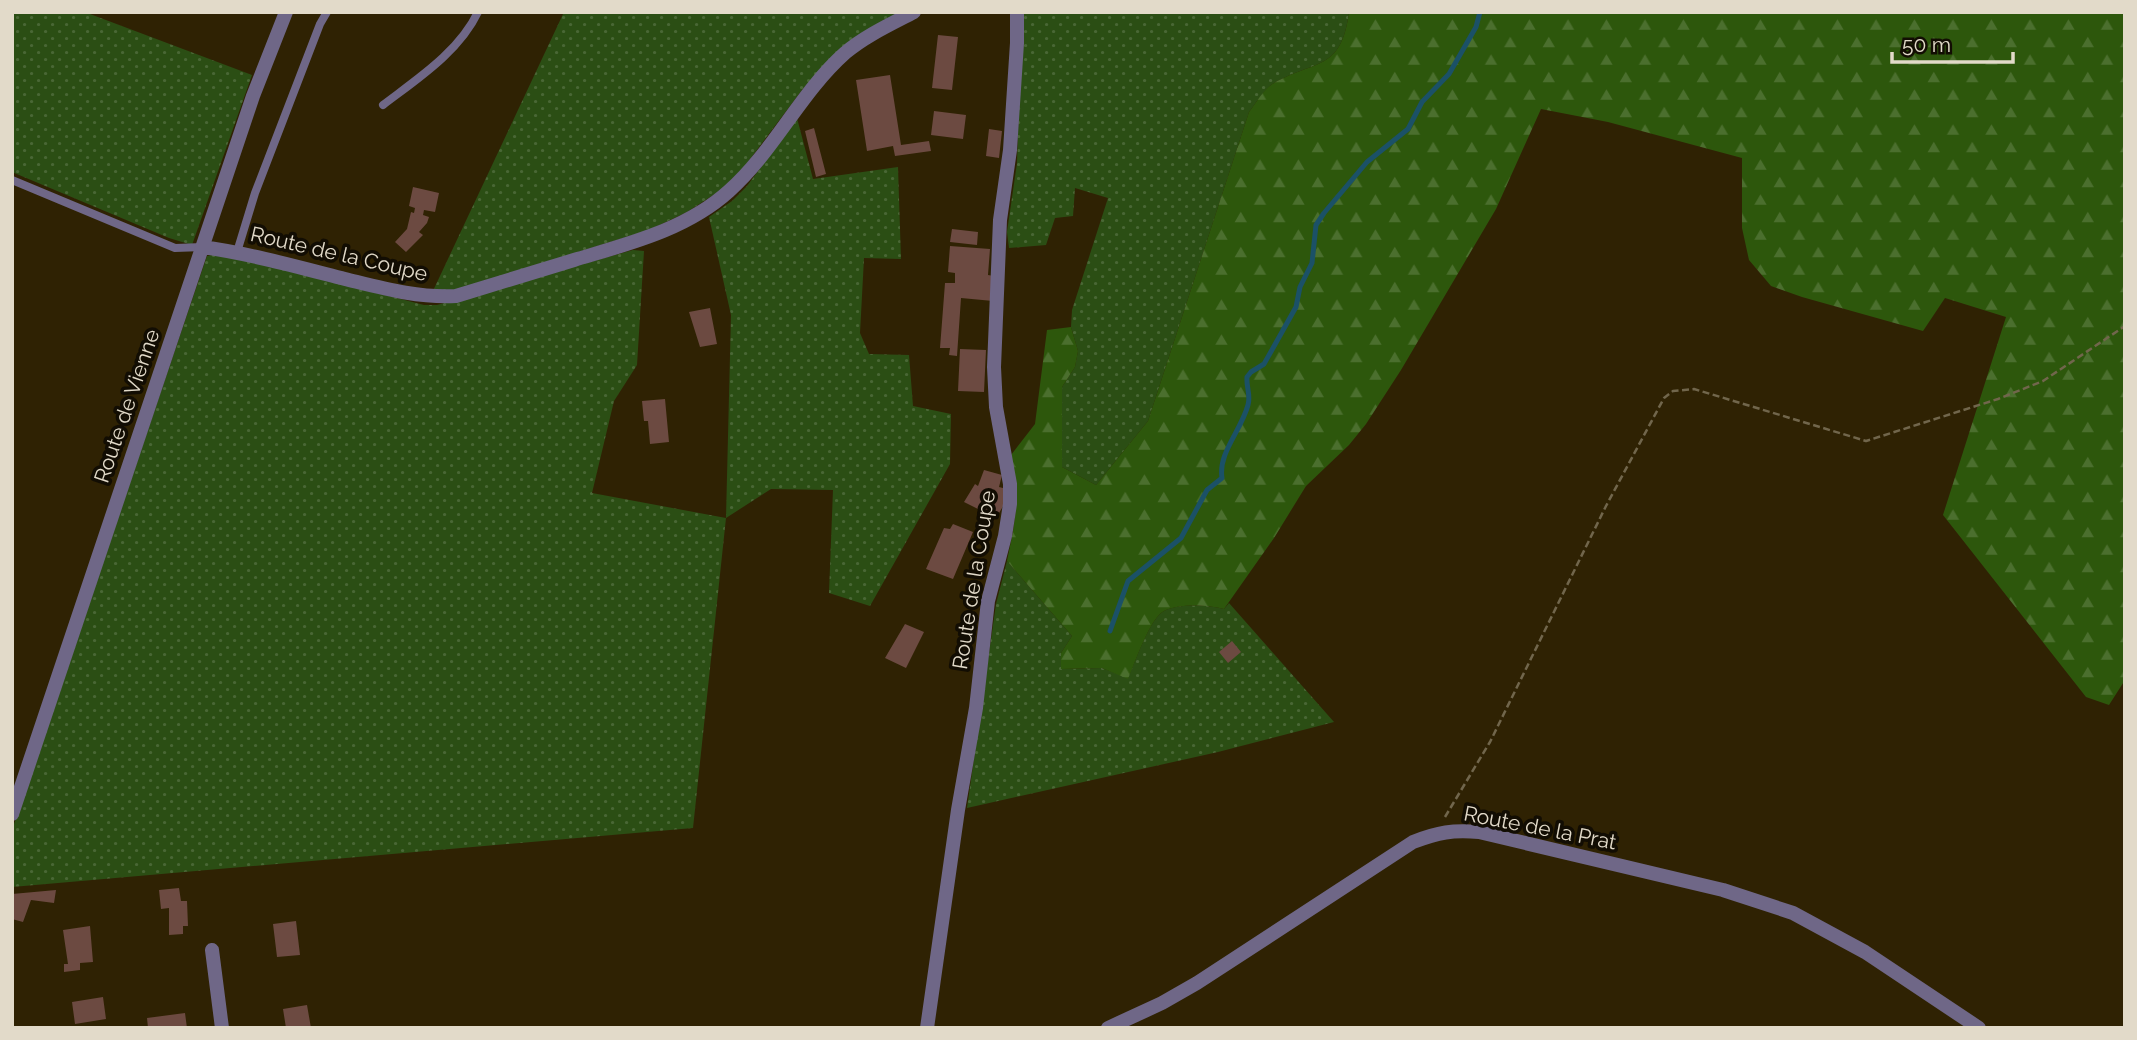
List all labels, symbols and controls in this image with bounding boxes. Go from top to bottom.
scale bar [1892,21,2013,65]
text: 50 m [1902,32,1951,57]
street label: Route de la Coupe [248,221,430,286]
street label: Route de Vienne [89,326,165,486]
street label: Route de la Coupe [947,489,1000,671]
street label: Route de la Prat [1462,800,1619,855]

